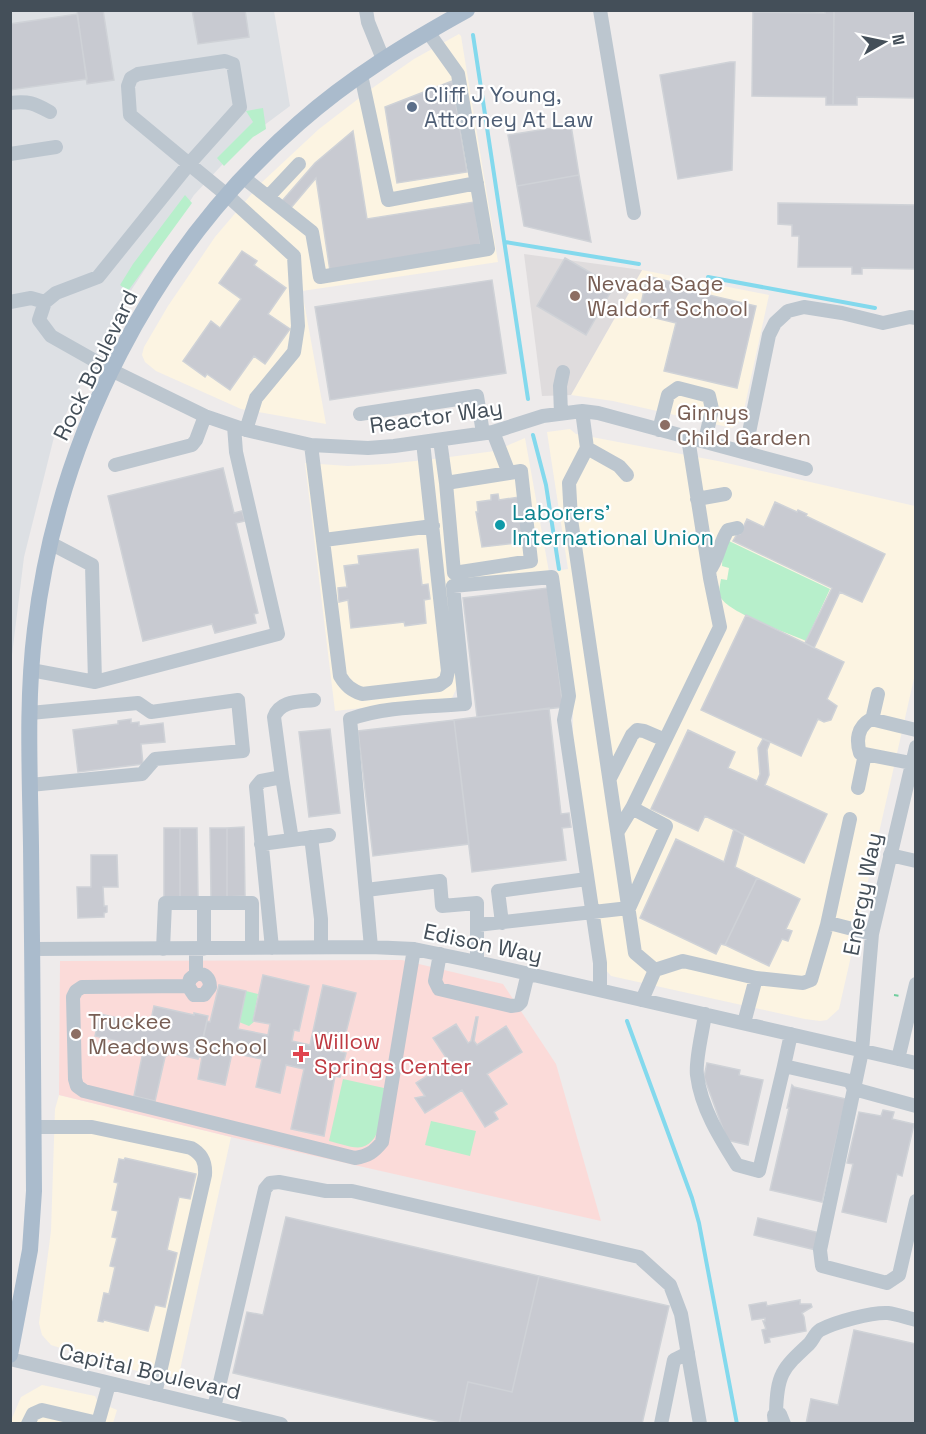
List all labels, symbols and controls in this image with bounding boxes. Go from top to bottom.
north arrow [854,12,914,72]
text: N [887,33,910,47]
place label: Cliff J Young, Attorney At Law [424,80,594,133]
marker: Cliff J Young, Attorney At Law [405,100,419,114]
place label: Nevada Sage Waldorf School [587,269,748,322]
street label: Rock Boulevard [46,285,144,445]
marker: Nevada Sage Waldorf School [568,289,582,303]
street label: Reactor Way [368,393,504,439]
place label: Ginnys Child Garden [677,398,811,451]
marker: Ginnys Child Garden [658,418,672,432]
place label: Laborers' International Union [512,498,714,551]
marker: Laborers' International Union [493,518,507,532]
street label: Energy Way [836,830,888,958]
street label: Edison Way [421,917,545,969]
place label: Truckee Meadows School [88,1007,267,1060]
marker: Truckee Meadows School [69,1027,83,1041]
place label: Willow Springs Center [314,1027,472,1080]
marker: Willow Springs Center [292,1045,310,1063]
street label: Capital Boulevard [56,1336,244,1406]

